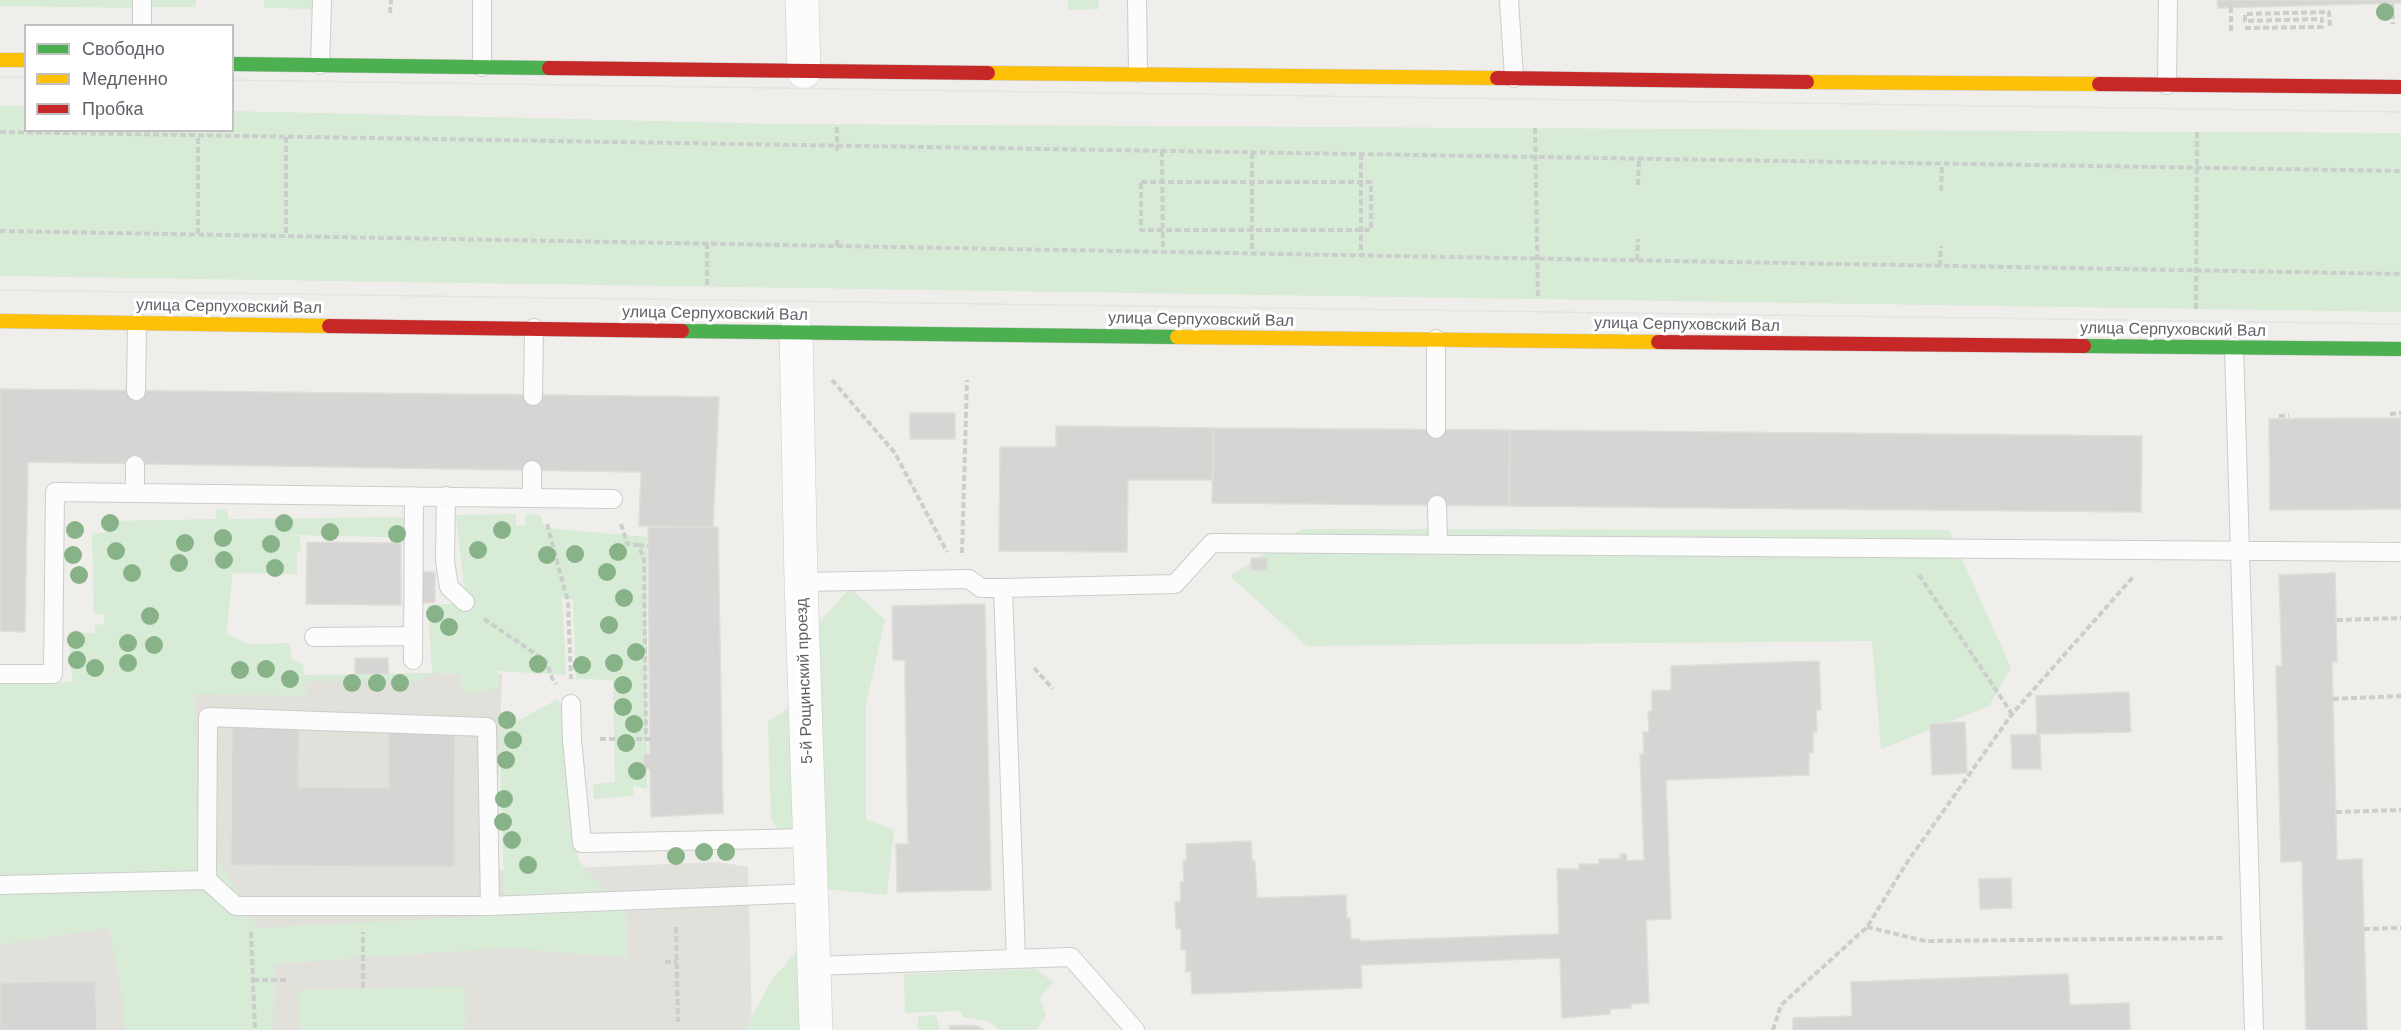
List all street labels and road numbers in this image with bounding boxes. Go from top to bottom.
street label: улица Серпуховский Вал [136,296,322,318]
street label: улица Серпуховский Вал [622,303,808,325]
street label: улица Серпуховский Вал [1108,309,1294,331]
street label: улица Серпуховский Вал [1594,314,1780,336]
street label: улица Серпуховский Вал [2080,319,2266,341]
street label: 5-й Рощинский проезд [793,598,817,764]

